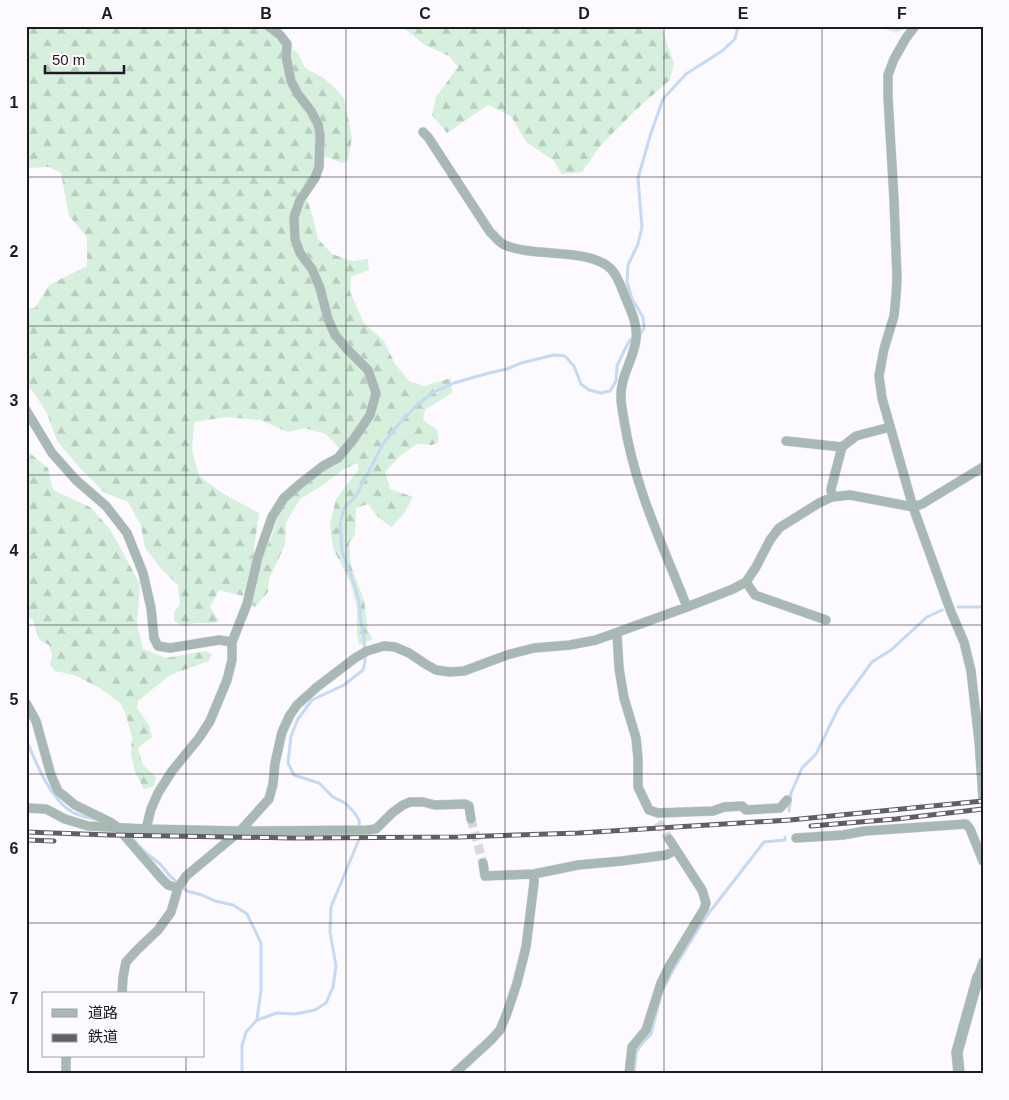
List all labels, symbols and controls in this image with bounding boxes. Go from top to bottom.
text: A [101,5,113,22]
text: B [260,5,272,22]
text: C [419,5,431,22]
text: D [578,5,590,22]
text: E [738,5,749,22]
text: F [897,5,907,22]
scale bar [45,42,124,74]
text: 50 m [52,51,85,68]
text: 1 [10,94,19,111]
text: 2 [10,243,19,260]
text: 3 [10,392,19,409]
text: 4 [10,542,19,559]
text: 5 [10,691,19,708]
text: 6 [10,840,19,857]
text: 7 [10,990,19,1007]
legend [42,992,205,1058]
text: 道路 [88,1004,118,1021]
text: 鉄道 [88,1028,118,1045]

